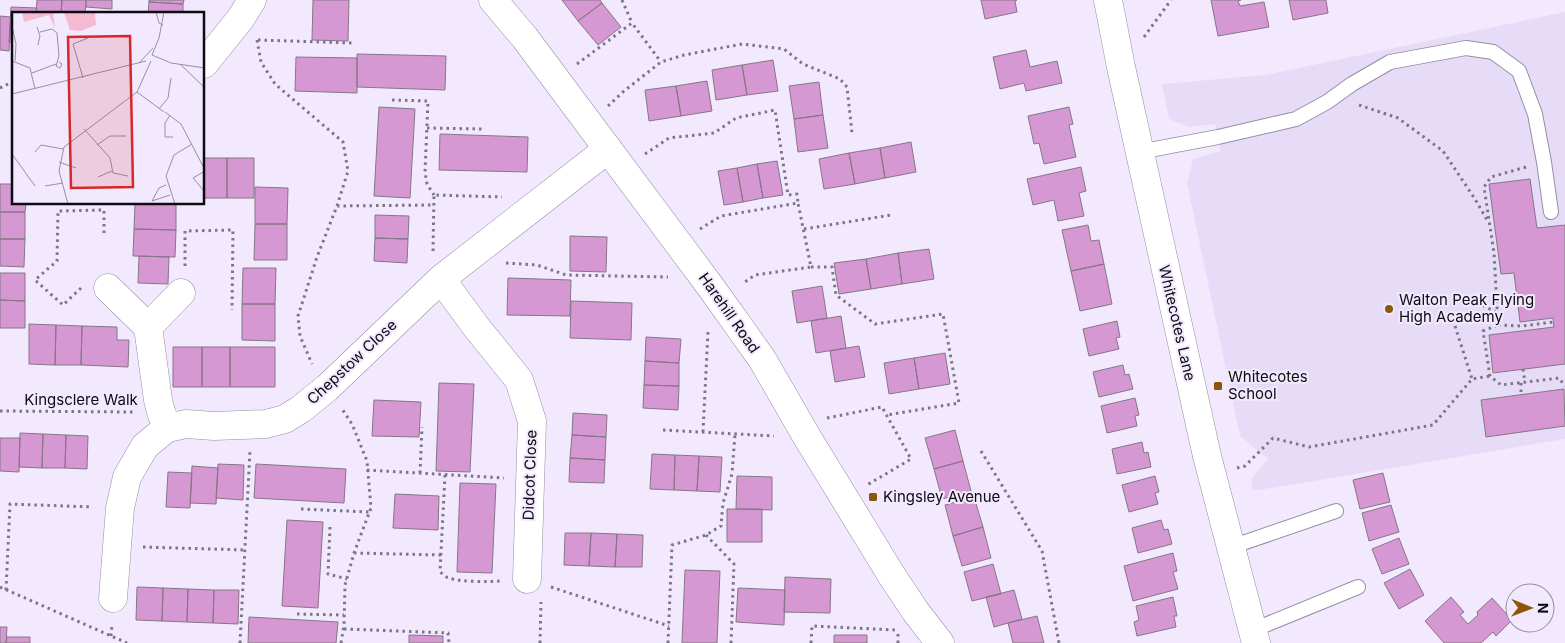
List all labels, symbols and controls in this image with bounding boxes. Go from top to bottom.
inset map [12,12,205,205]
street label: Whitecotes Lane [1155,263,1200,383]
street label: Harehill Road [695,269,764,357]
place label: Walton Peak Flying High Academy [1399,290,1534,326]
marker: Walton Peak Flying High Academy [1383,303,1395,315]
street label: Chepstow Close [303,315,401,408]
place label: Whitecotes School [1228,367,1308,403]
marker: Whitecotes School [1212,380,1224,392]
street label: Kingsclere Walk [24,390,139,409]
street label: Didcot Close [518,429,541,521]
place label: Kingsley Avenue [883,487,1000,506]
marker: Kingsley Avenue [867,491,879,503]
north arrow [1505,583,1555,633]
text: N [1535,603,1552,614]

